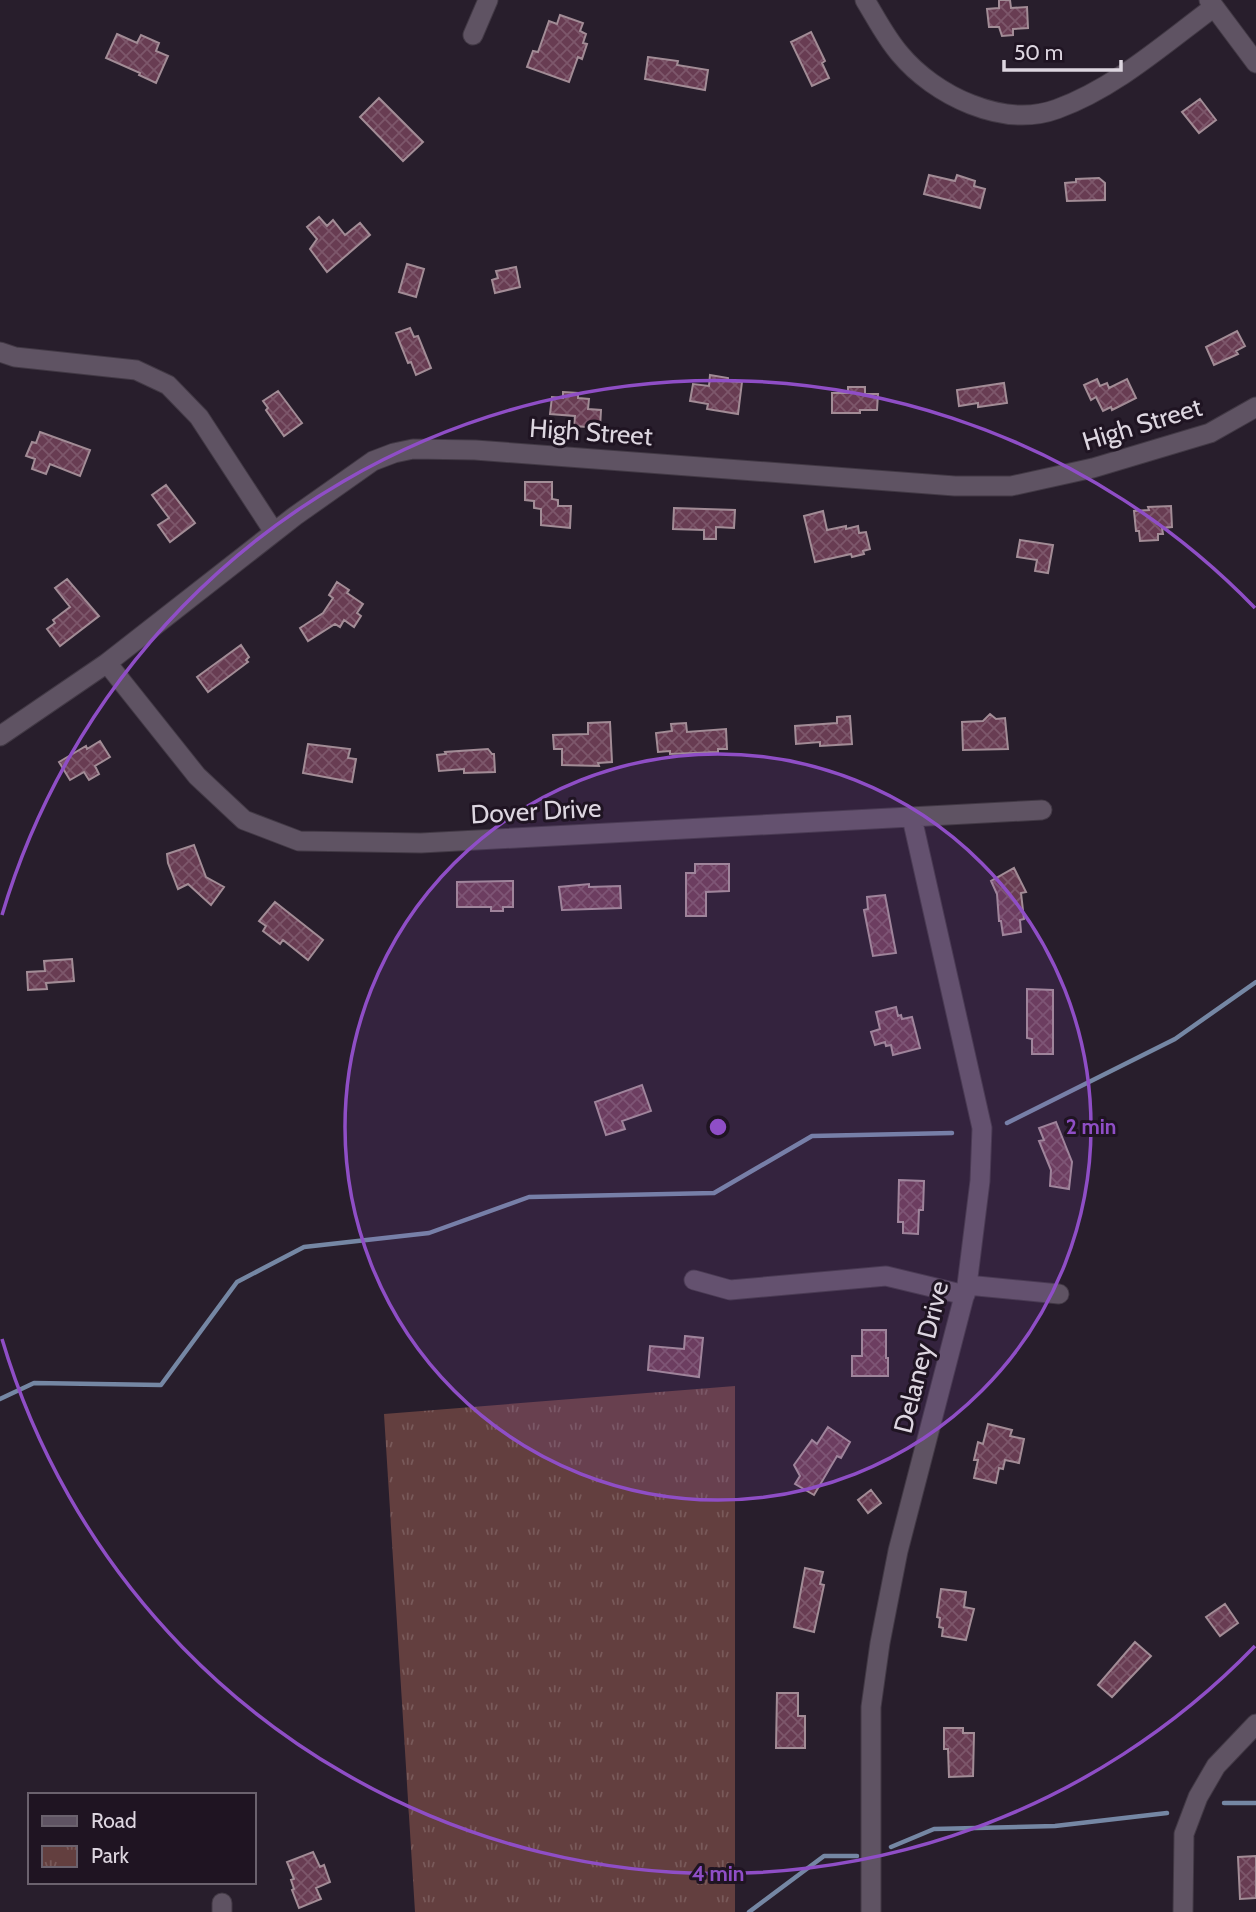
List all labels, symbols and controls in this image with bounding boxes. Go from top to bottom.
scale bar [1004,28,1121,72]
text: 50 m [1014,40,1063,65]
street label: High Street [1078,391,1206,457]
street label: High Street [528,412,654,452]
street label: Dover Drive [470,792,602,830]
text: 2 min [1066,1114,1116,1139]
centre of rings [706,1115,730,1139]
street label: Delaney Drive [887,1278,955,1436]
legend [28,1793,256,1884]
text: Road [91,1808,137,1833]
text: Park [91,1843,129,1868]
text: 4 min [692,1861,744,1886]

